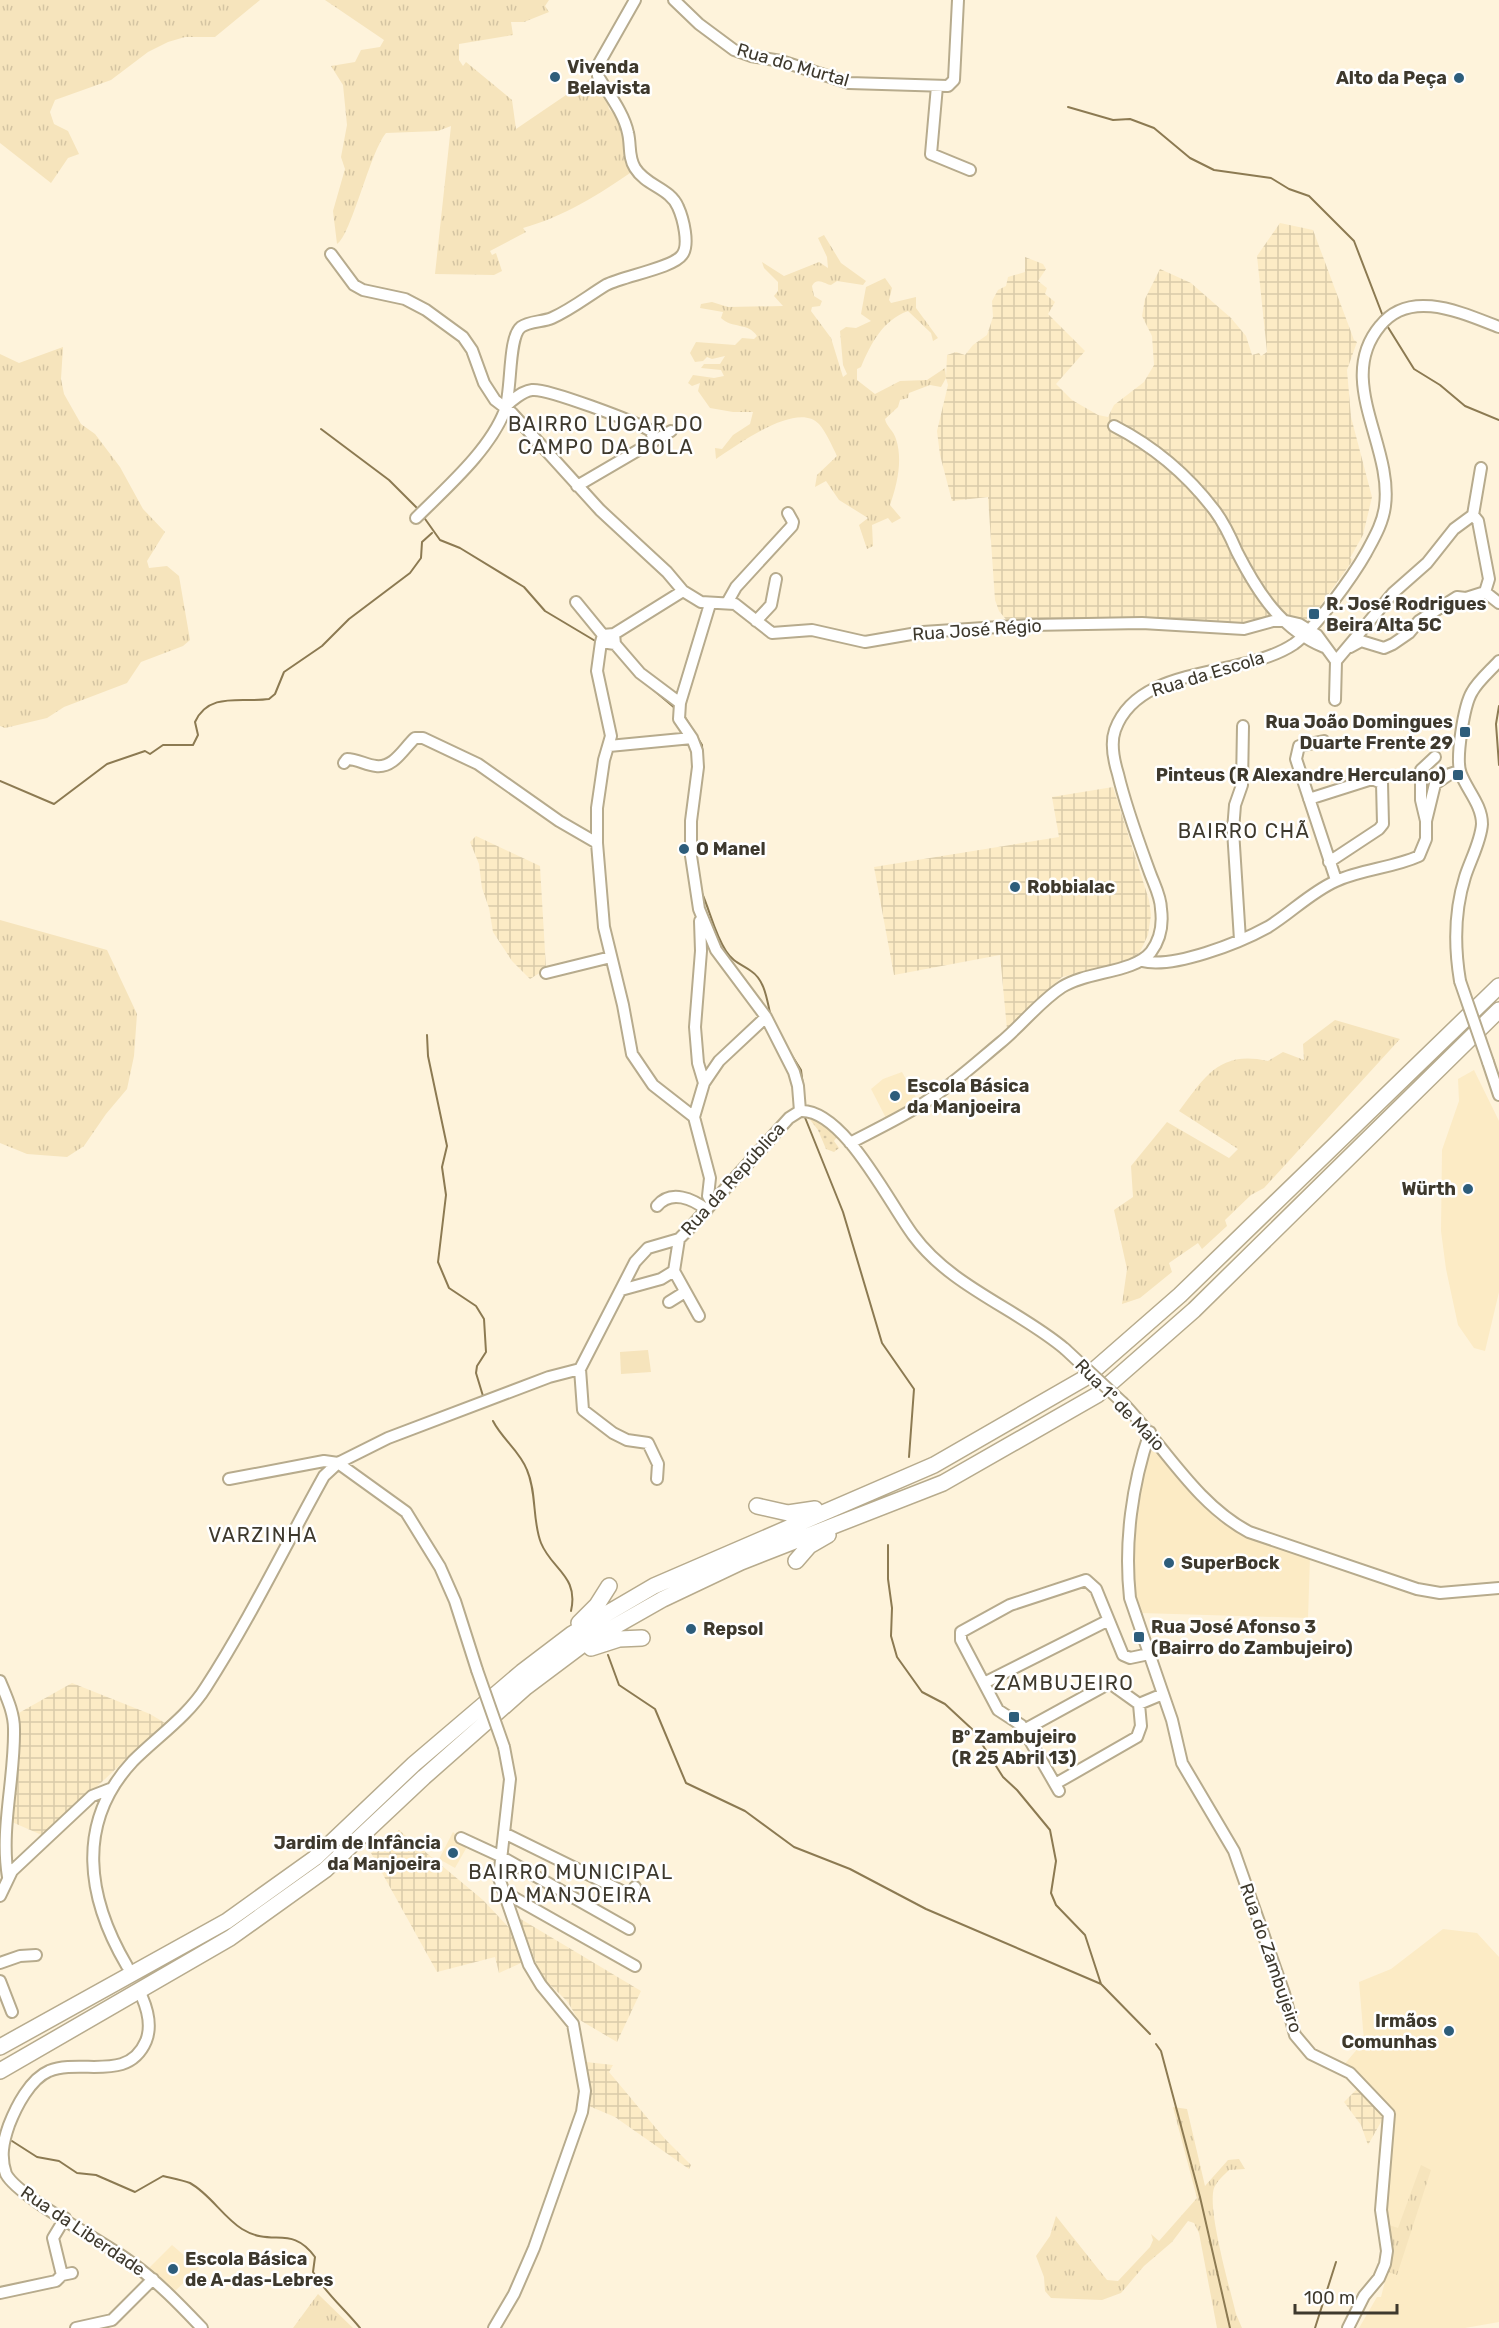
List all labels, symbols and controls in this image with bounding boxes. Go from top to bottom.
street label: Rua do Murtal [734,38,852,92]
place label: Vivenda Belavista [567,56,651,99]
place label: Alto da Peça [1336,67,1447,89]
marker: Vivenda Belavista [548,70,562,84]
marker: Alto da Peça [1452,71,1466,85]
district label: BAIRRO LUGAR DO CAMPO DA BOLA [508,412,704,459]
place label: R. José Rodrigues Beira Alta 5C [1326,593,1487,636]
marker: R. José Rodrigues Beira Alta 5C [1307,607,1321,621]
street label: Rua José Régio [912,615,1042,645]
street label: Rua da Escola [1149,646,1267,702]
place label: Rua João Domingues Duarte Frente 29 [1265,711,1453,754]
marker: Rua João Domingues Duarte Frente 29 [1458,725,1472,739]
place label: Pinteus (R Alexandre Herculano) [1156,764,1446,786]
marker: Pinteus (R Alexandre Herculano) [1451,768,1465,782]
district label: BAIRRO CHÃ [1178,819,1310,843]
place label: O Manel [696,838,766,860]
marker: O Manel [677,842,691,856]
place label: Robbialac [1027,876,1116,898]
marker: Robbialac [1008,880,1022,894]
place label: Escola Básica da Manjoeira [907,1075,1029,1118]
marker: Escola Básica da Manjoeira [888,1089,902,1103]
street label: Rua da República [676,1118,790,1240]
place label: Würth [1401,1178,1456,1200]
marker: Würth [1461,1182,1475,1196]
street label: Rua 1º de Maio [1071,1354,1169,1456]
district label: VARZINHA [208,1523,318,1547]
place label: SuperBock [1181,1552,1280,1574]
marker: SuperBock [1162,1556,1176,1570]
place label: Rua José Afonso 3 (Bairro do Zambujeiro) [1151,1616,1353,1659]
place label: Repsol [703,1618,763,1640]
marker: Repsol [684,1622,698,1636]
marker: Rua José Afonso 3 (Bairro do Zambujeiro) [1132,1630,1146,1644]
district label: ZAMBUJEIRO [994,1671,1134,1695]
marker: Bº Zambujeiro (R 25 Abril 13) [1007,1710,1021,1724]
place label: Bº Zambujeiro (R 25 Abril 13) [951,1726,1077,1769]
place label: Jardim de Infância da Manjoeira [274,1832,441,1875]
marker: Jardim de Infância da Manjoeira [446,1846,460,1860]
district label: BAIRRO MUNICIPAL DA MANJOEIRA [468,1860,674,1907]
street label: Rua do Zambujeiro [1235,1880,1307,2036]
place label: Irmãos Comunhas [1341,2010,1437,2053]
marker: Irmãos Comunhas [1442,2024,1456,2038]
street label: Rua da Liberdade [17,2181,149,2281]
place label: Escola Básica de A-das-Lebres [185,2248,333,2291]
marker: Escola Básica de A-das-Lebres [166,2262,180,2276]
scale bar [1295,2277,1397,2315]
text: 100 m [1304,2287,1355,2309]

